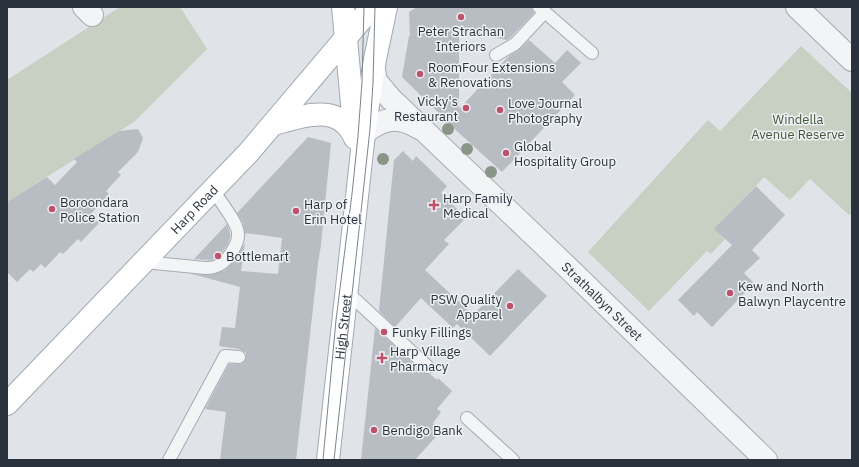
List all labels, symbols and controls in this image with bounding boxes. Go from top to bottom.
marker: Peter Strachan Interiors [456,12,466,22]
place label: Peter Strachan Interiors [418,23,504,55]
place label: RoomFour Extensions & Renovations [428,59,555,91]
marker: RoomFour Extensions & Renovations [415,69,425,79]
place label: Vicky's Restaurant [394,93,458,125]
place label: Love Journal Photography [508,95,583,127]
marker: Vicky's Restaurant [461,103,471,113]
marker: Love Journal Photography [495,105,505,115]
park label: Windella Avenue Reserve [751,111,845,143]
place label: Global Hospitality Group [514,138,616,170]
marker: Global Hospitality Group [501,148,511,158]
street label: Harp Road [167,182,222,238]
place label: Harp Family Medical [443,190,513,222]
place label: Boroondara Police Station [60,194,140,226]
place label: Harp of Erin Hotel [304,196,362,228]
marker: Harp Family Medical [428,199,440,211]
marker: Boroondara Police Station [47,204,57,214]
marker: Harp of Erin Hotel [291,206,301,216]
place label: Bottlemart [226,248,289,265]
marker: Bottlemart [213,251,223,261]
street label: Strathalbyn Street [558,258,646,345]
place label: Kew and North Balwyn Playcentre [738,278,846,310]
marker: Kew and North Balwyn Playcentre [725,288,735,298]
place label: PSW Quality Apparel [431,291,503,323]
street label: High Street [331,293,355,360]
marker: PSW Quality Apparel [505,301,515,311]
place label: Funky Fillings [392,324,471,341]
marker: Funky Fillings [379,327,389,337]
place label: Harp Village Pharmacy [390,343,461,375]
marker: Harp Village Pharmacy [377,353,387,363]
place label: Bendigo Bank [382,422,463,439]
marker: Bendigo Bank [369,425,379,435]

